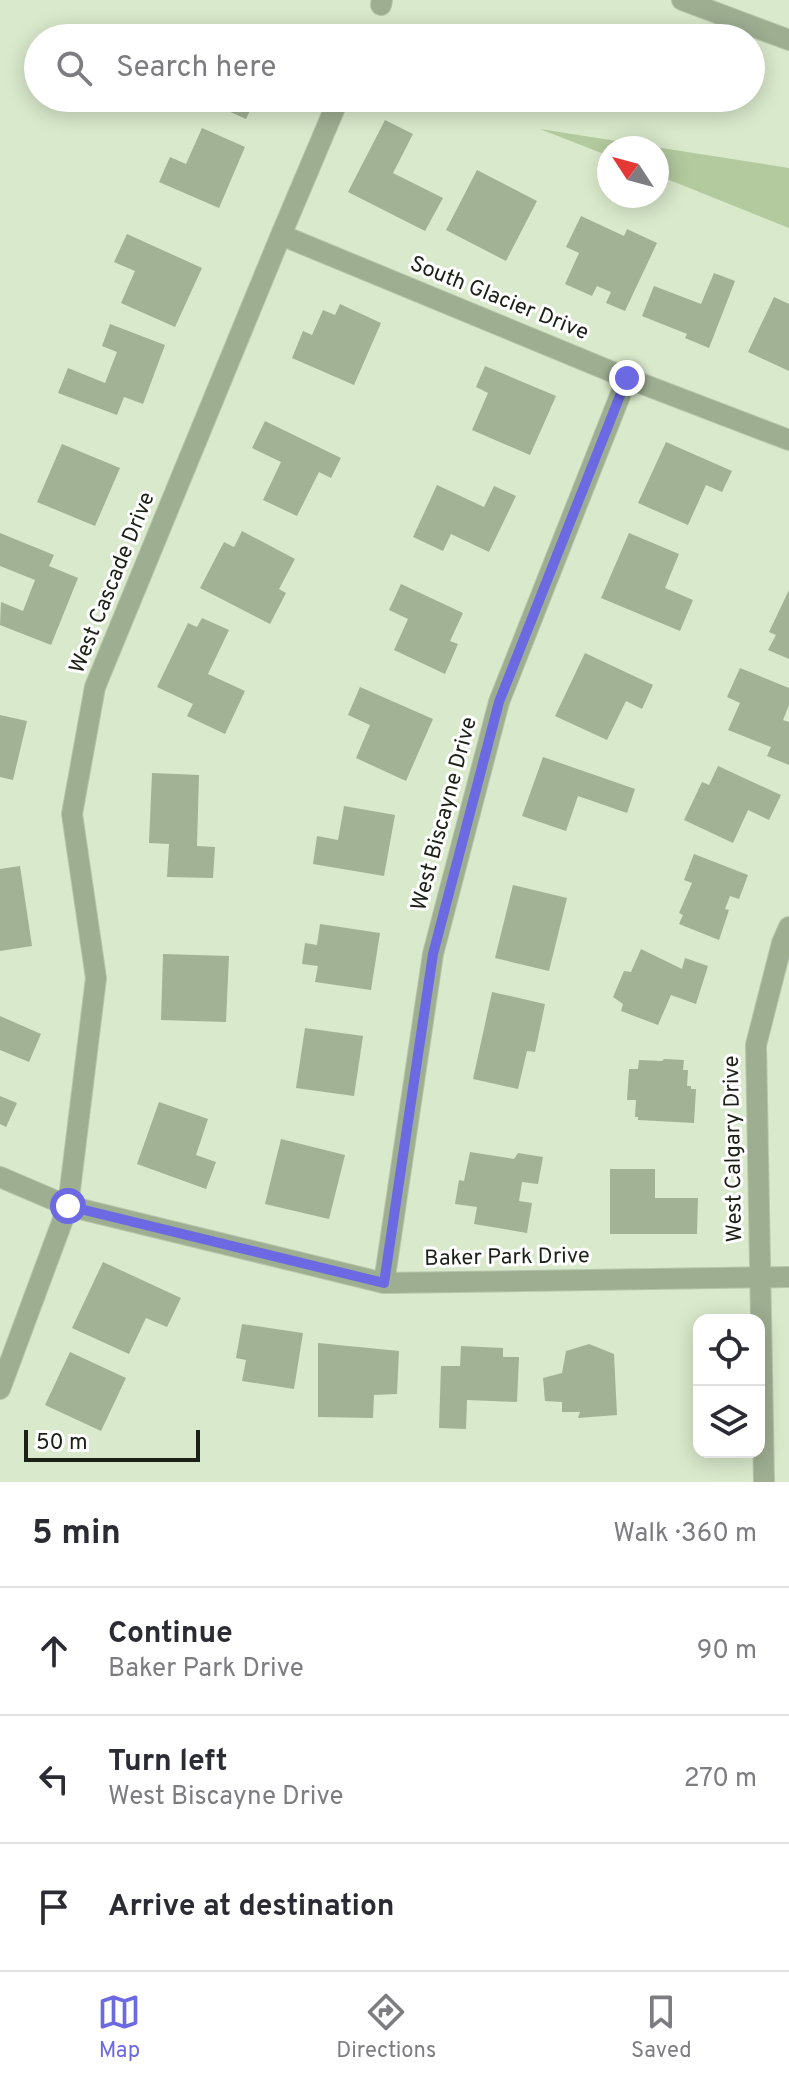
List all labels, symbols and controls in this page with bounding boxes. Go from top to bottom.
search box [24,24,765,112]
icon: search [52,46,96,90]
text: Search here [116,50,276,87]
north arrow [597,136,669,208]
street label: South Glacier Drive [406,251,592,347]
route end [609,360,645,396]
street label: West Cascade Drive [64,488,162,678]
street label: West Biscayne Drive [406,714,484,914]
street label: West Calgary Drive [719,1055,749,1243]
route start [50,1188,86,1224]
street label: Baker Park Drive [424,1243,590,1273]
map controls [693,1314,765,1458]
button: locate [693,1314,765,1386]
button: layers [693,1386,765,1458]
scale bar [24,1426,200,1462]
text: 50 m [36,1430,88,1457]
text: 5 min [32,1513,121,1556]
text: Walk · 360 m [613,1518,757,1551]
text: Continue [108,1616,233,1653]
icon: ahead [32,1629,76,1673]
text: 90 m [697,1635,757,1668]
text: Baker Park Drive [108,1653,304,1686]
text: Turn left [108,1744,228,1781]
icon: left [32,1757,76,1801]
text: 270 m [684,1763,757,1796]
text: West Biscayne Drive [108,1781,344,1814]
icon: arrive [32,1885,76,1929]
text: Arrive at destination [108,1889,394,1926]
tab: Map [97,1990,141,2065]
tab: Directions [336,1990,436,2065]
tab: Saved [631,1990,692,2065]

